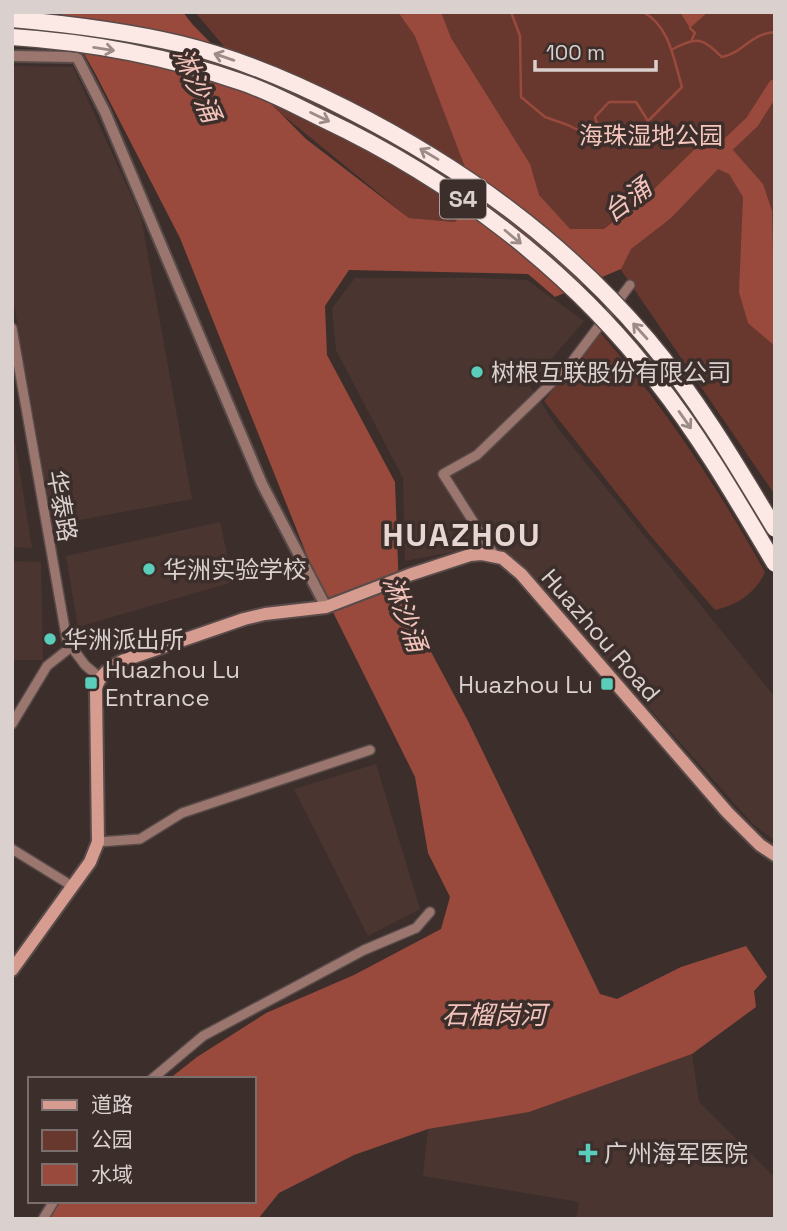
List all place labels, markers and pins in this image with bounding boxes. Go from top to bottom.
place label: 树根互联股份有限公司 [491,357,731,388]
marker: 树根互联股份有限公司 [469,364,485,380]
place label: 华洲实验学校 [163,554,307,585]
marker: 华洲实验学校 [141,561,157,577]
place label: 华洲派出所 [64,624,184,655]
marker: 华洲派出所 [42,631,58,647]
place label: Huazhou Lu Entrance [105,654,240,713]
place label: Huazhou Lu [458,669,593,700]
marker: Huazhou Lu Entrance [83,675,99,691]
marker: Huazhou Lu [599,676,615,692]
place label: 广州海军医院 [604,1138,748,1169]
marker: 广州海军医院 [578,1143,598,1163]

